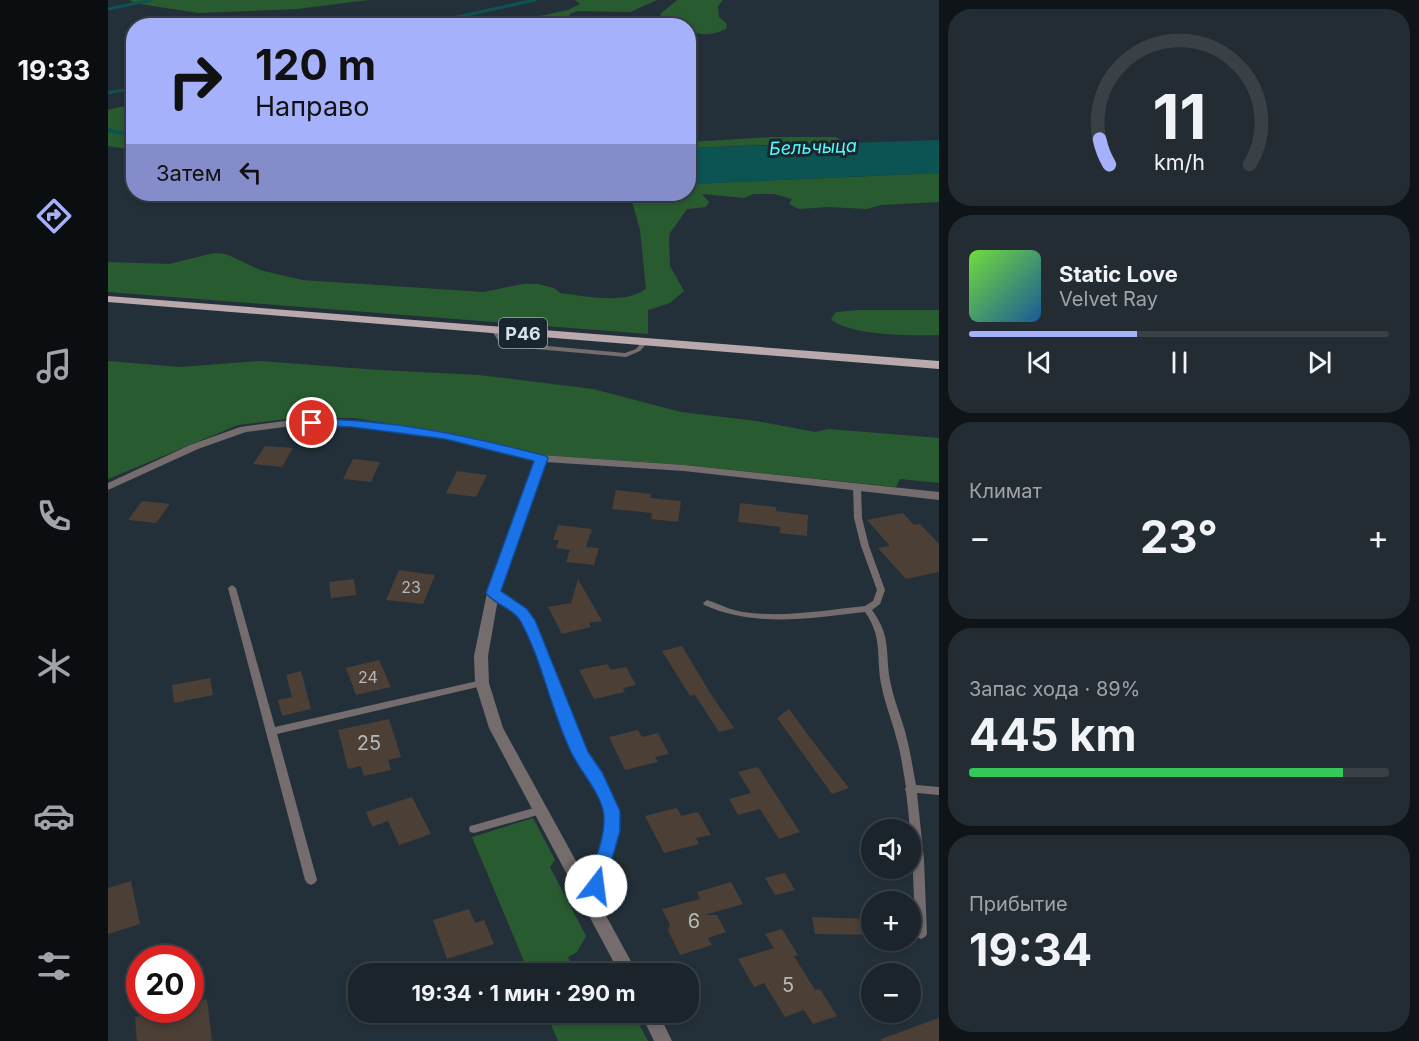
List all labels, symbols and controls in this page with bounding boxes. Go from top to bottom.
text: 120 m [255,39,376,90]
icon: right [156,42,234,120]
text: 19:33 [17,54,91,87]
text: 11 [1152,79,1206,154]
text: Направо [255,90,370,123]
water label: Бельчыца [769,135,857,159]
text: km/h [1154,149,1204,175]
icon: left [234,156,267,189]
text: Затем [156,160,222,186]
icon: directions [33,195,75,237]
text: Static Love [1059,261,1178,287]
text: Velvet Ray [1059,287,1158,311]
road number: Р46 [499,318,547,348]
icon: music [33,345,75,387]
icon: previous [1023,346,1056,379]
icon: pause [1163,346,1196,379]
icon: next [1303,346,1336,379]
pin [286,397,337,448]
icon: arrive [295,406,328,439]
text: Климат [969,479,1042,503]
icon: phone [33,495,75,537]
text: 23° [1140,509,1218,564]
text: − [969,517,991,557]
text: + [1367,517,1389,557]
house number: 23 [401,577,421,597]
icon: climate [33,645,75,687]
house number: 24 [358,667,378,687]
text: Запас хода · 89% [969,677,1140,701]
text: 445 km [969,707,1136,762]
house number: 25 [357,731,381,755]
icon: car [33,795,75,837]
map controls [861,819,921,1023]
button: sound [861,819,921,879]
position arrow [564,854,628,918]
button: + [861,891,921,951]
text: Прибытие [969,892,1068,916]
house number: 6 [688,909,700,933]
text: 19:34 [969,922,1092,977]
icon: filters [33,945,75,987]
speed limit sign: 20 [126,945,204,1023]
button: − [861,963,921,1023]
house number: 5 [782,973,794,997]
text: 19:34 · 1 мин · 290 m [412,980,635,1006]

